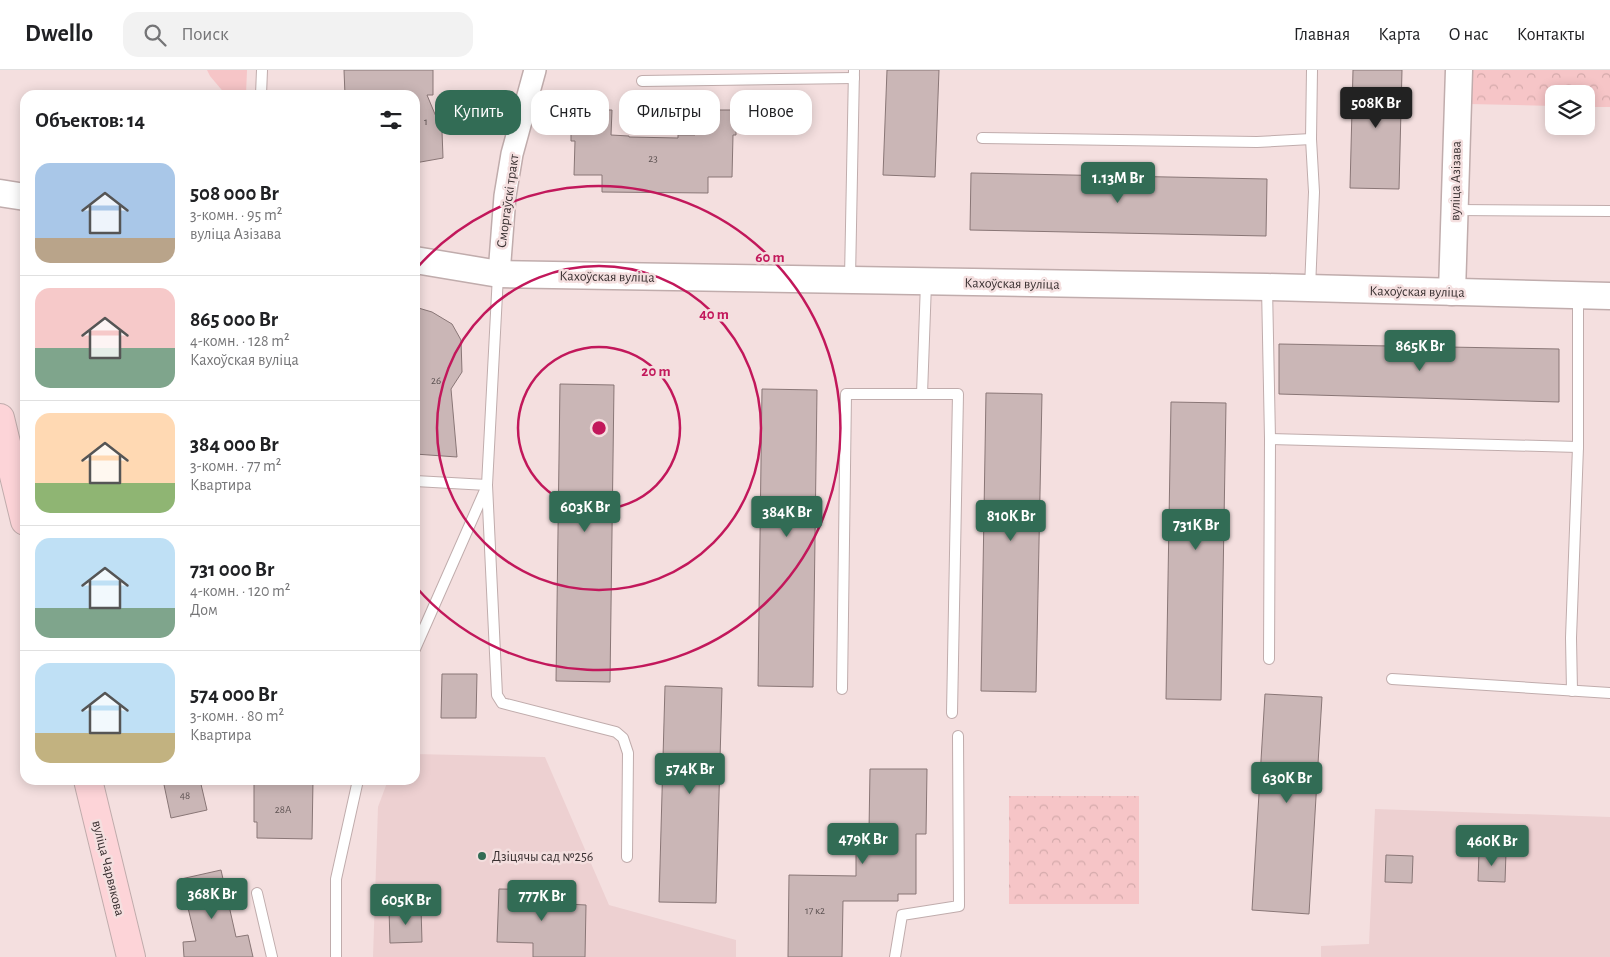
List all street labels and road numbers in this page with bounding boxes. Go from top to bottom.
street label: вуліца Азізава [1448,140,1464,221]
street label: Сморгаўскі тракт [494,153,522,249]
street label: Кахоўская вуліца [559,269,655,285]
street label: Кахоўская вуліца [964,276,1060,292]
street label: Кахоўская вуліца [1369,284,1465,300]
street label: вуліца Чарвякова [89,819,127,918]

